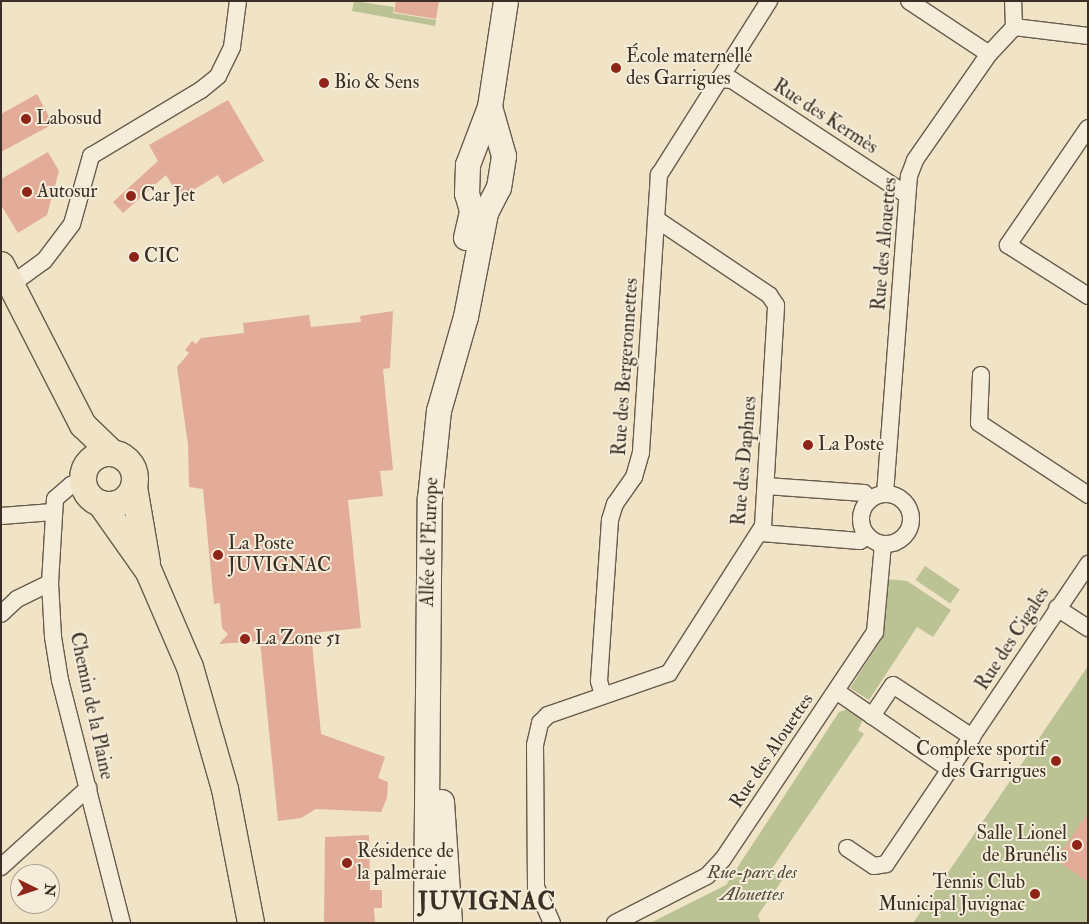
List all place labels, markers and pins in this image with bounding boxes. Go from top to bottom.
place label: École maternelle des Garrigues [626,46,752,90]
marker: École maternelle des Garrigues [610,62,622,74]
place label: Bio & Sens [334,72,419,94]
marker: Bio & Sens [318,77,330,89]
place label: Labosud [36,108,102,130]
marker: Labosud [20,113,32,125]
place label: Autosur [37,181,97,203]
place label: Car Jet [141,185,195,207]
marker: Autosur [21,186,33,198]
marker: Car Jet [125,190,137,202]
place label: CIC [144,246,179,268]
marker: CIC [128,251,140,263]
place label: La Poste [818,434,884,456]
marker: La Poste [802,439,814,451]
place label: La Poste JUVIGNAC [228,533,331,577]
marker: La Poste JUVIGNAC [212,549,224,561]
place label: La Zone 51 [255,628,341,650]
marker: La Zone 51 [239,633,251,645]
place label: Complexe sportif des Garrigues [916,739,1046,783]
marker: Complexe sportif des Garrigues [1050,755,1062,767]
place label: Salle Lionel de Brunélis [977,823,1067,867]
marker: Salle Lionel de Brunélis [1071,839,1083,851]
place label: Résidence de la palmeraie [357,841,454,885]
marker: Résidence de la palmeraie [341,857,353,869]
place label: Tennis Club Municipal Juvignac [878,872,1025,916]
marker: Tennis Club Municipal Juvignac [1029,888,1041,900]

